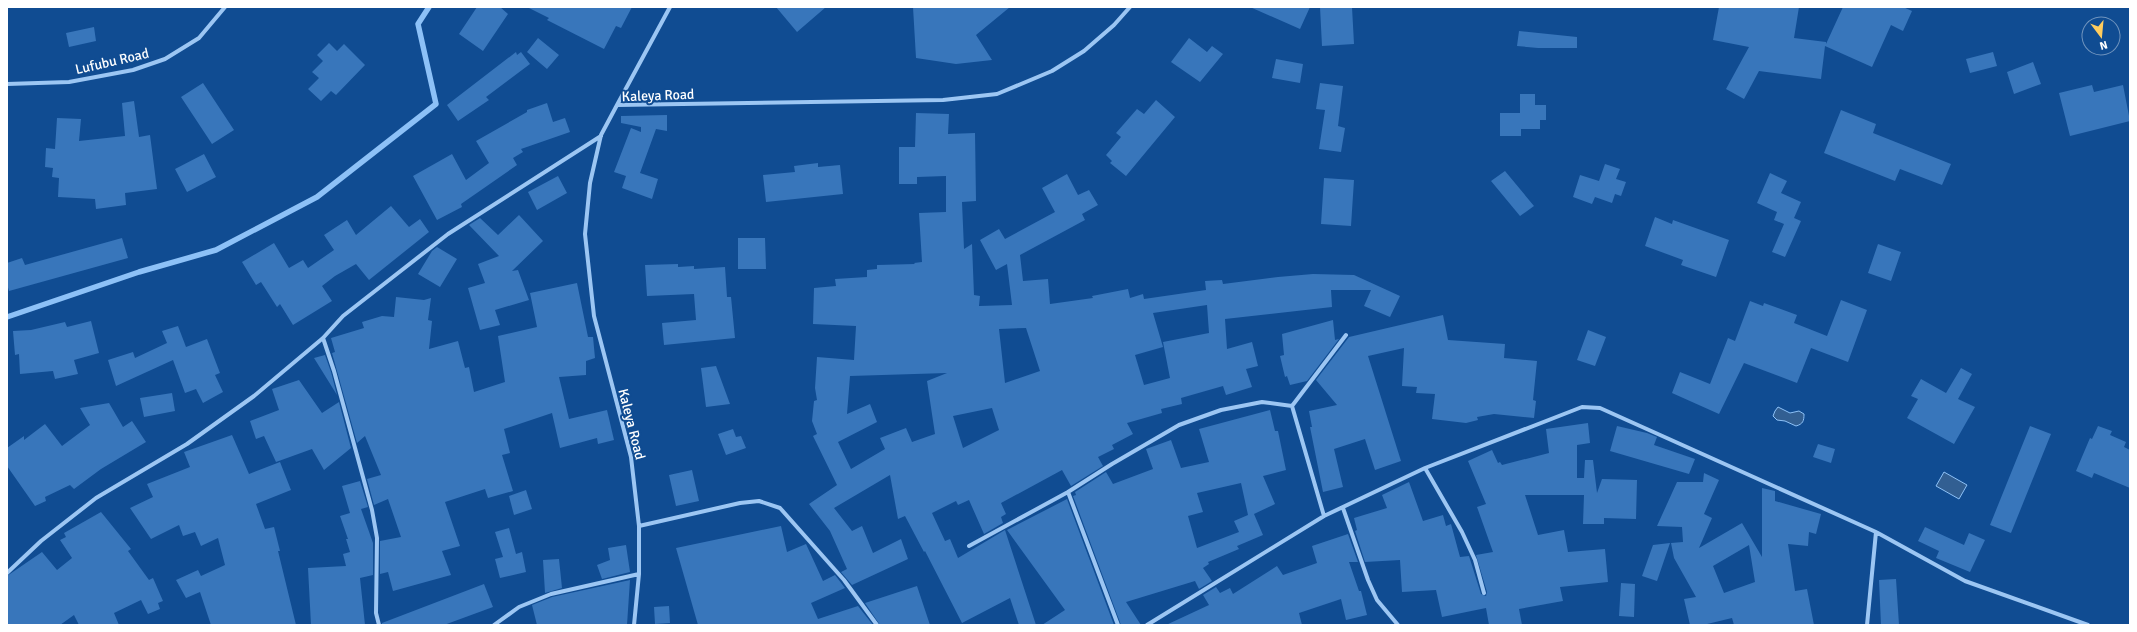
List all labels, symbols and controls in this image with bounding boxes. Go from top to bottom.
north arrow [2081,16,2121,56]
text: N [2098,38,2109,52]
street label: Lufubu Road [74,45,151,78]
street label: Kaleya Road [621,86,695,105]
street label: Kaleya Road [614,387,649,461]

